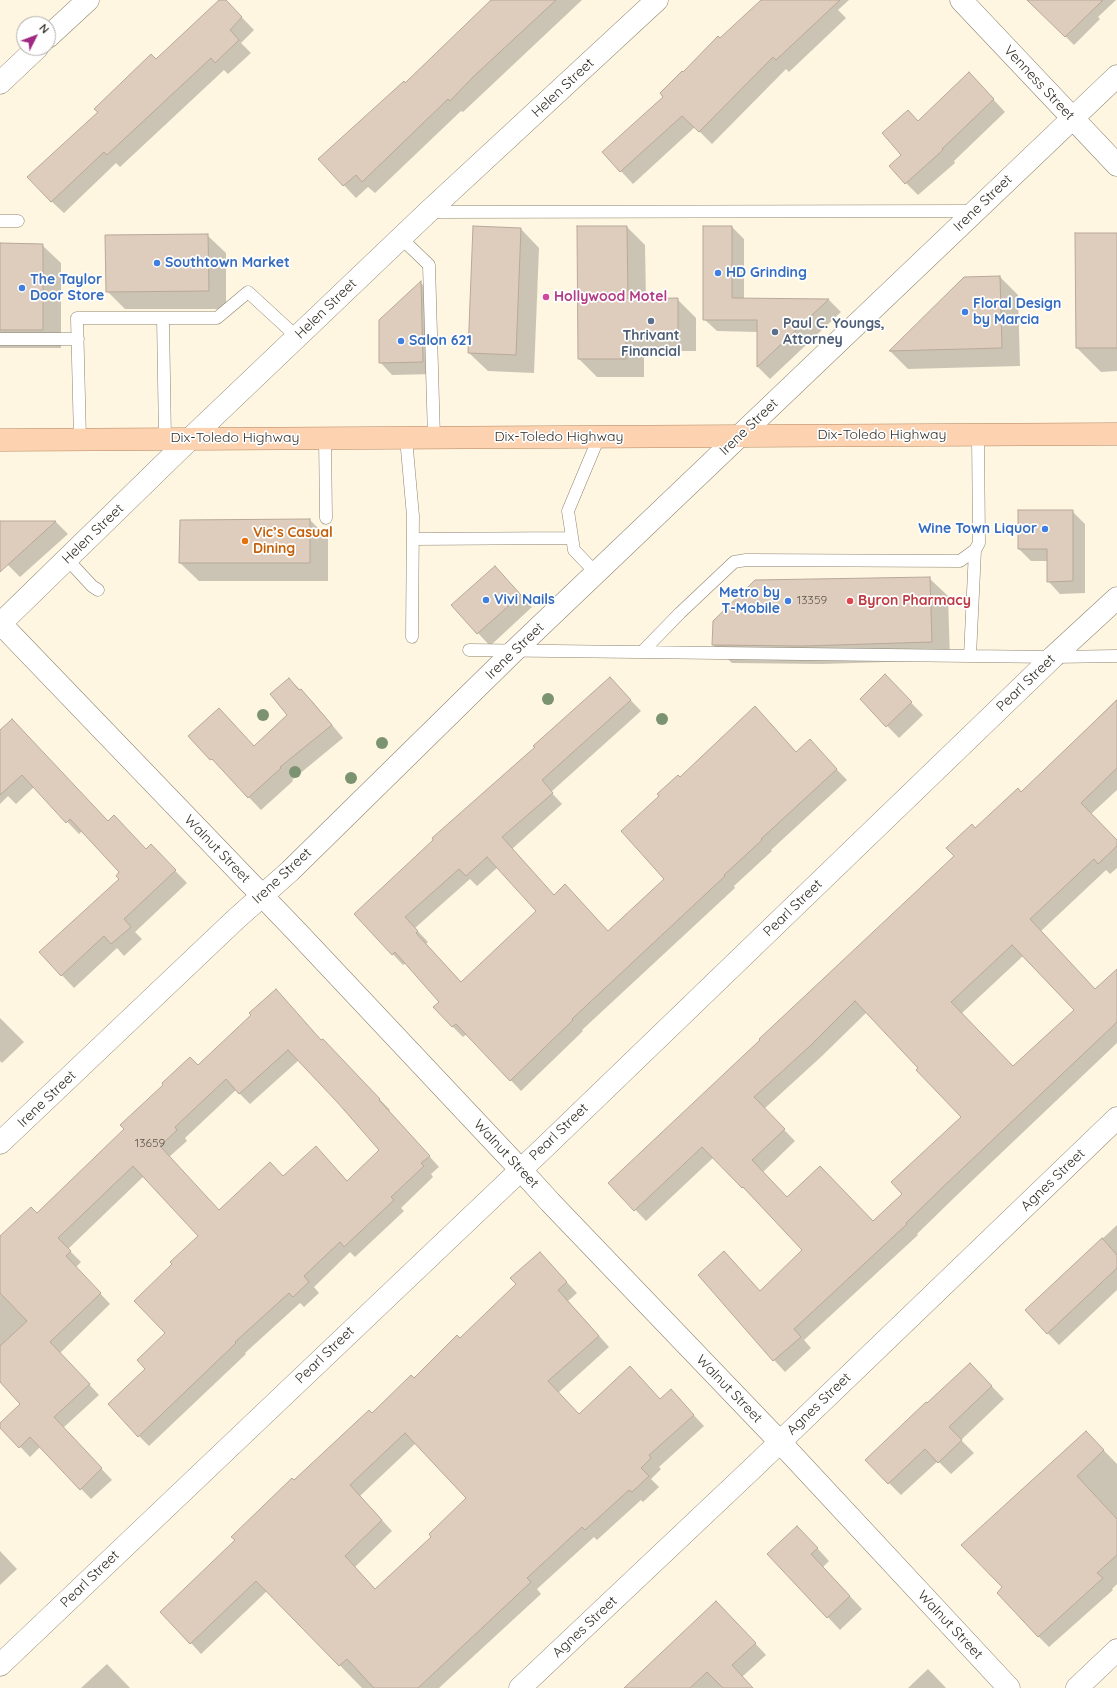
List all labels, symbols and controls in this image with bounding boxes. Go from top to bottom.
north arrow [16,16,56,56]
text: N [36,21,52,36]
street label: Venness Street [1000,42,1078,124]
street label: Helen Street [528,55,598,121]
street label: Irene Street [950,171,1016,235]
place label: Southtown Market [165,255,290,271]
marker: Southtown Market [152,258,162,268]
place label: HD Grinding [726,265,807,281]
marker: HD Grinding [713,268,723,278]
place label: The Taylor Door Store [30,272,104,304]
street label: Helen Street [292,275,360,343]
marker: The Taylor Door Store [17,283,27,293]
place label: Hollywood Motel [554,289,667,305]
marker: Hollywood Motel [541,292,551,302]
place label: Floral Design by Marcia [973,296,1061,328]
marker: Floral Design by Marcia [960,307,970,317]
marker: Thrivant Financial [646,316,656,326]
place label: Paul C. Youngs, Attorney [783,316,885,348]
marker: Paul C. Youngs, Attorney [770,327,780,337]
place label: Thrivant Financial [621,328,681,360]
place label: Salon 621 [409,333,472,349]
marker: Salon 621 [396,336,406,346]
street label: Irene Street [716,395,782,459]
street label: Dix-Toledo Highway [817,427,947,443]
street label: Dix-Toledo Highway [494,429,624,445]
street label: Dix-Toledo Highway [170,430,300,446]
street label: Helen Street [59,500,127,568]
place label: Wine Town Liquor [918,521,1037,537]
marker: Wine Town Liquor [1040,524,1050,534]
place label: Vic’s Casual Dining [253,525,333,558]
marker: Vic’s Casual Dining [240,536,250,546]
place label: Metro by T-Mobile [719,585,780,618]
place label: Vivi Nails [494,592,555,608]
house number: 13359 [797,593,827,607]
place label: Byron Pharmacy [858,593,971,609]
marker: Vivi Nails [481,595,491,605]
marker: Metro by T-Mobile [783,596,793,606]
marker: Byron Pharmacy [845,596,855,606]
street label: Irene Street [482,619,548,683]
street label: Pearl Street [993,651,1059,715]
street label: Walnut Street [180,812,254,886]
street label: Irene Street [249,844,315,908]
street label: Pearl Street [760,876,826,940]
street label: Irene Street [14,1067,80,1131]
street label: Pearl Street [526,1100,592,1164]
street label: Walnut Street [470,1116,542,1192]
house number: 13659 [135,1136,165,1150]
street label: Agnes Street [1018,1145,1088,1215]
street label: Pearl Street [292,1323,358,1387]
street label: Walnut Street [692,1352,766,1426]
street label: Agnes Street [784,1369,854,1439]
street label: Pearl Street [57,1547,123,1611]
street label: Walnut Street [914,1587,986,1663]
street label: Agnes Street [549,1593,621,1661]

